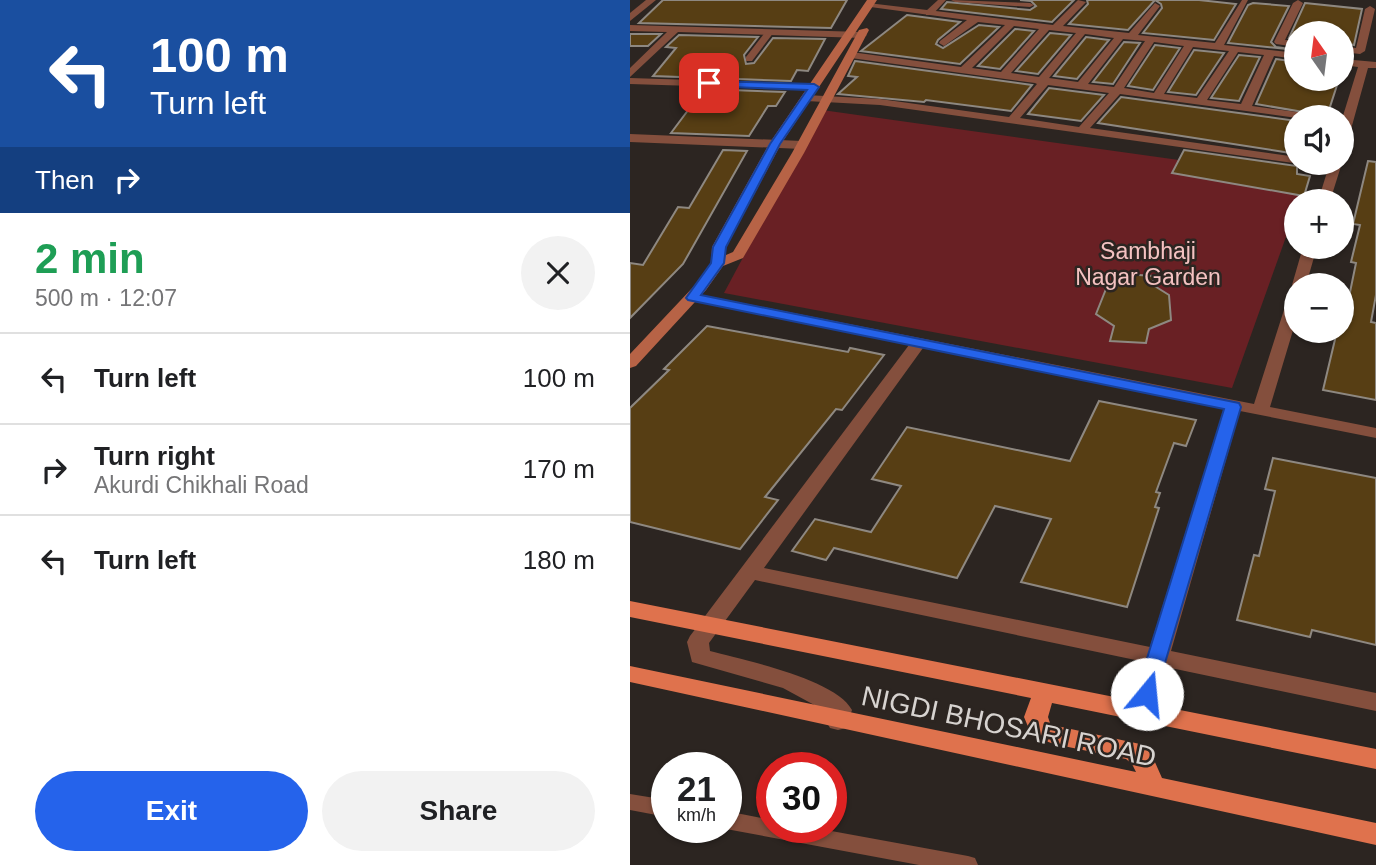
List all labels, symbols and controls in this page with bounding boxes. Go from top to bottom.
north arrow [1284,21,1354,91]
map controls [1284,21,1354,343]
icon: left [35,28,126,119]
text: 100 m [150,28,289,82]
pin [679,53,739,113]
icon: arrive [690,64,728,102]
text: Turn left [150,85,266,121]
button: sound [1284,105,1354,175]
icon: right [108,161,146,199]
text: Then [35,165,94,195]
button: + [1284,189,1354,259]
text: 2 min [35,235,145,282]
button: close [521,236,595,310]
park label: Sambhaji Nagar Garden [1075,238,1221,290]
button: − [1284,273,1354,343]
text: 500 m · 12:07 [35,285,177,311]
icon: left [35,360,73,398]
text: Turn left [94,363,196,393]
text: 100 m [523,363,595,393]
text: Turn right [94,441,215,471]
icon: right [35,451,73,489]
text: 170 m [523,454,595,484]
text: Akurdi Chikhali Road [94,472,309,498]
icon: left [35,542,73,580]
text: Turn left [94,545,196,575]
text: 180 m [523,545,595,575]
position arrow [1110,657,1184,731]
street label: NIGDI BHOSARI ROAD [859,680,1159,773]
speed limit sign: 30 [756,752,847,843]
text: 21 [677,769,716,808]
button: Exit [35,771,308,851]
button: Share [322,771,595,851]
text: km/h [677,805,716,825]

